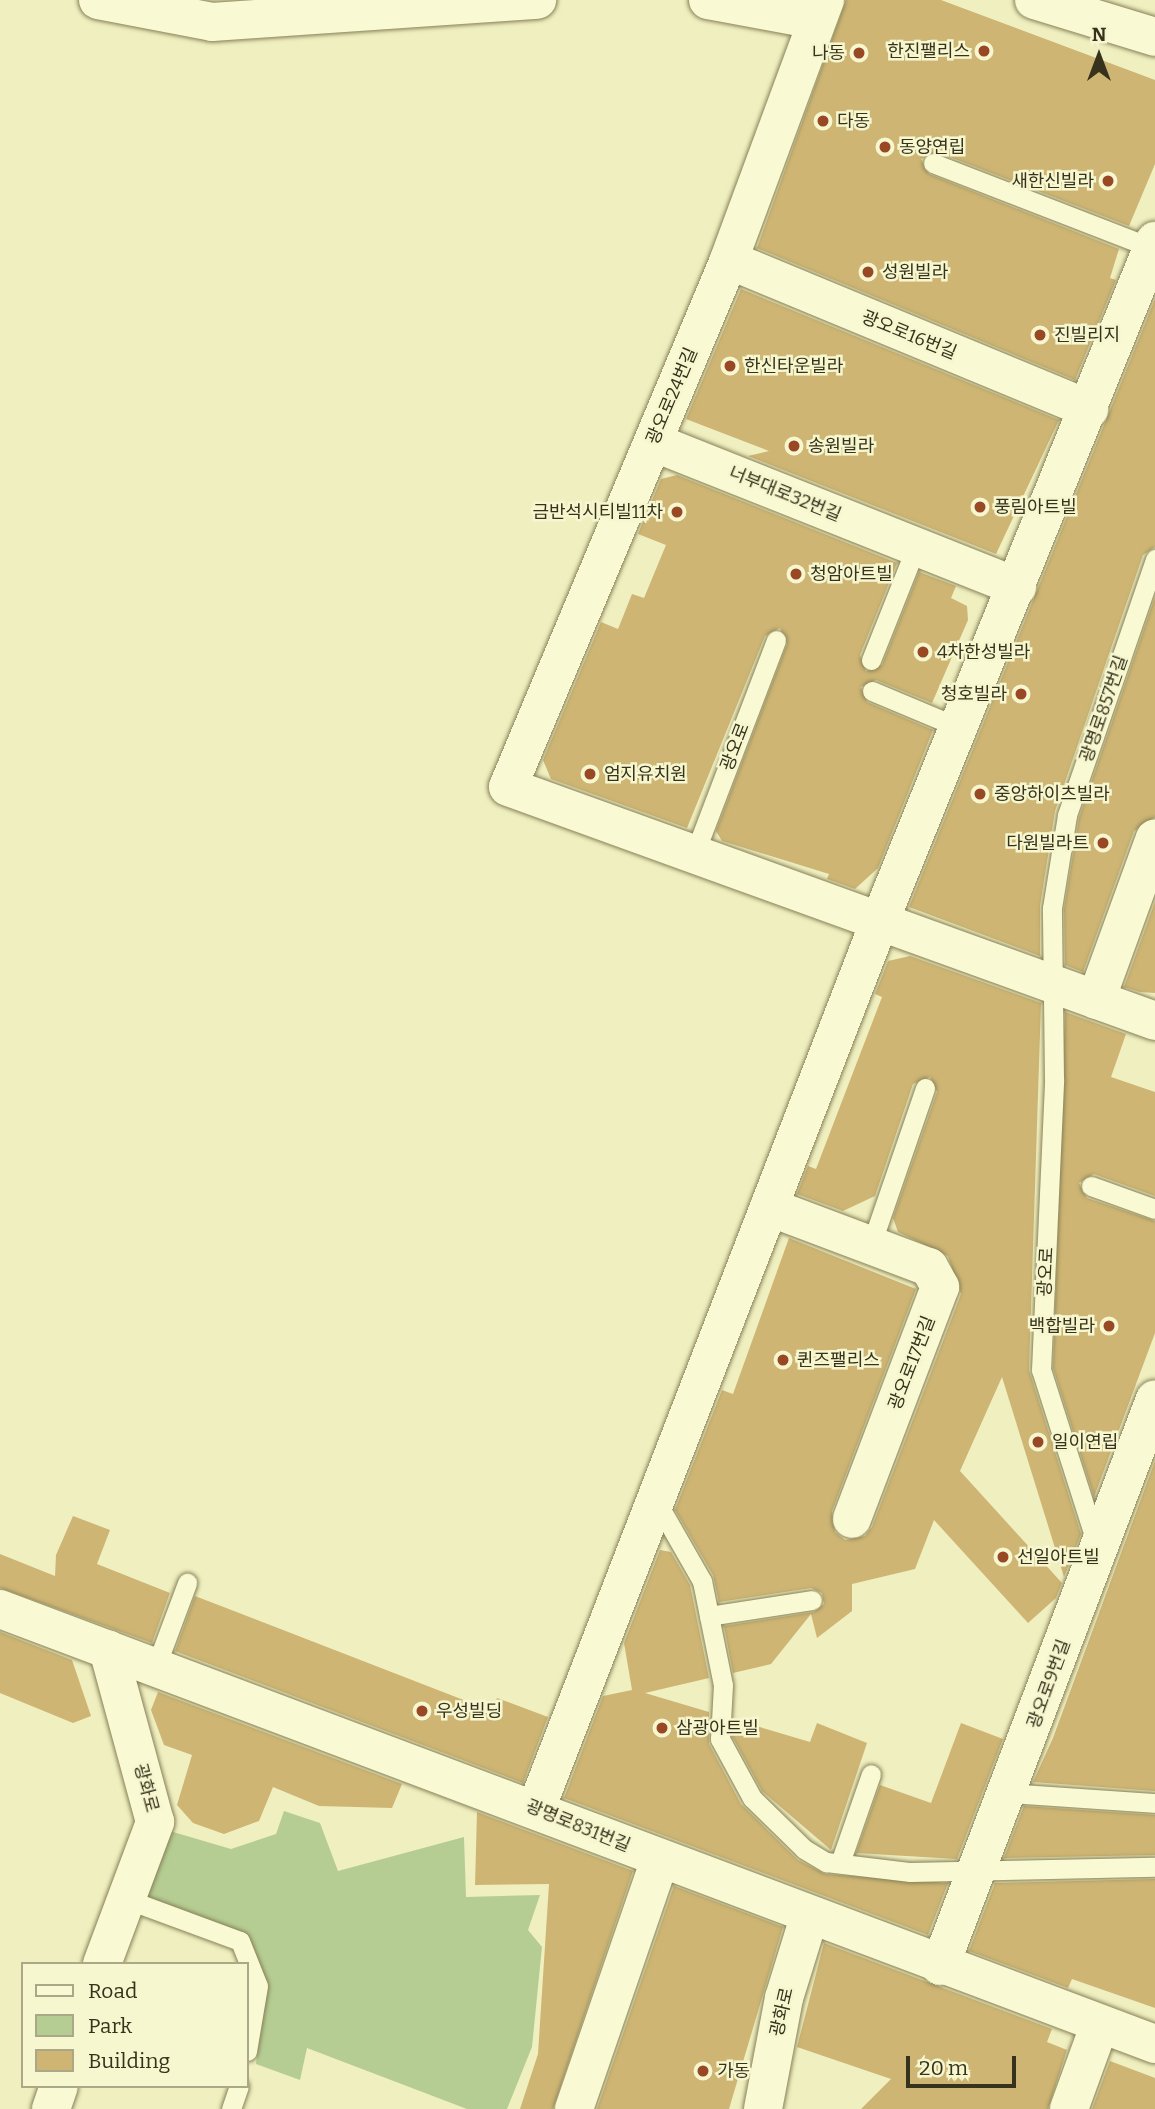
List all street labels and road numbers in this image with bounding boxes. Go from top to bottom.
street label: 광오로16번길 [858,306,960,364]
street label: 광오로24번길 [642,344,702,448]
street label: 너부대로32번길 [726,462,844,526]
street label: 광명로857번길 [1076,653,1132,765]
street label: 광오로 [716,720,754,774]
street label: 광오로 [1034,1247,1058,1297]
street label: 광오로17번길 [884,1313,940,1413]
street label: 광오로9번길 [1023,1636,1075,1732]
street label: 광화로 [129,1761,163,1815]
street label: 광명로831번길 [523,1795,633,1857]
street label: 광화로 [766,1985,798,2039]

